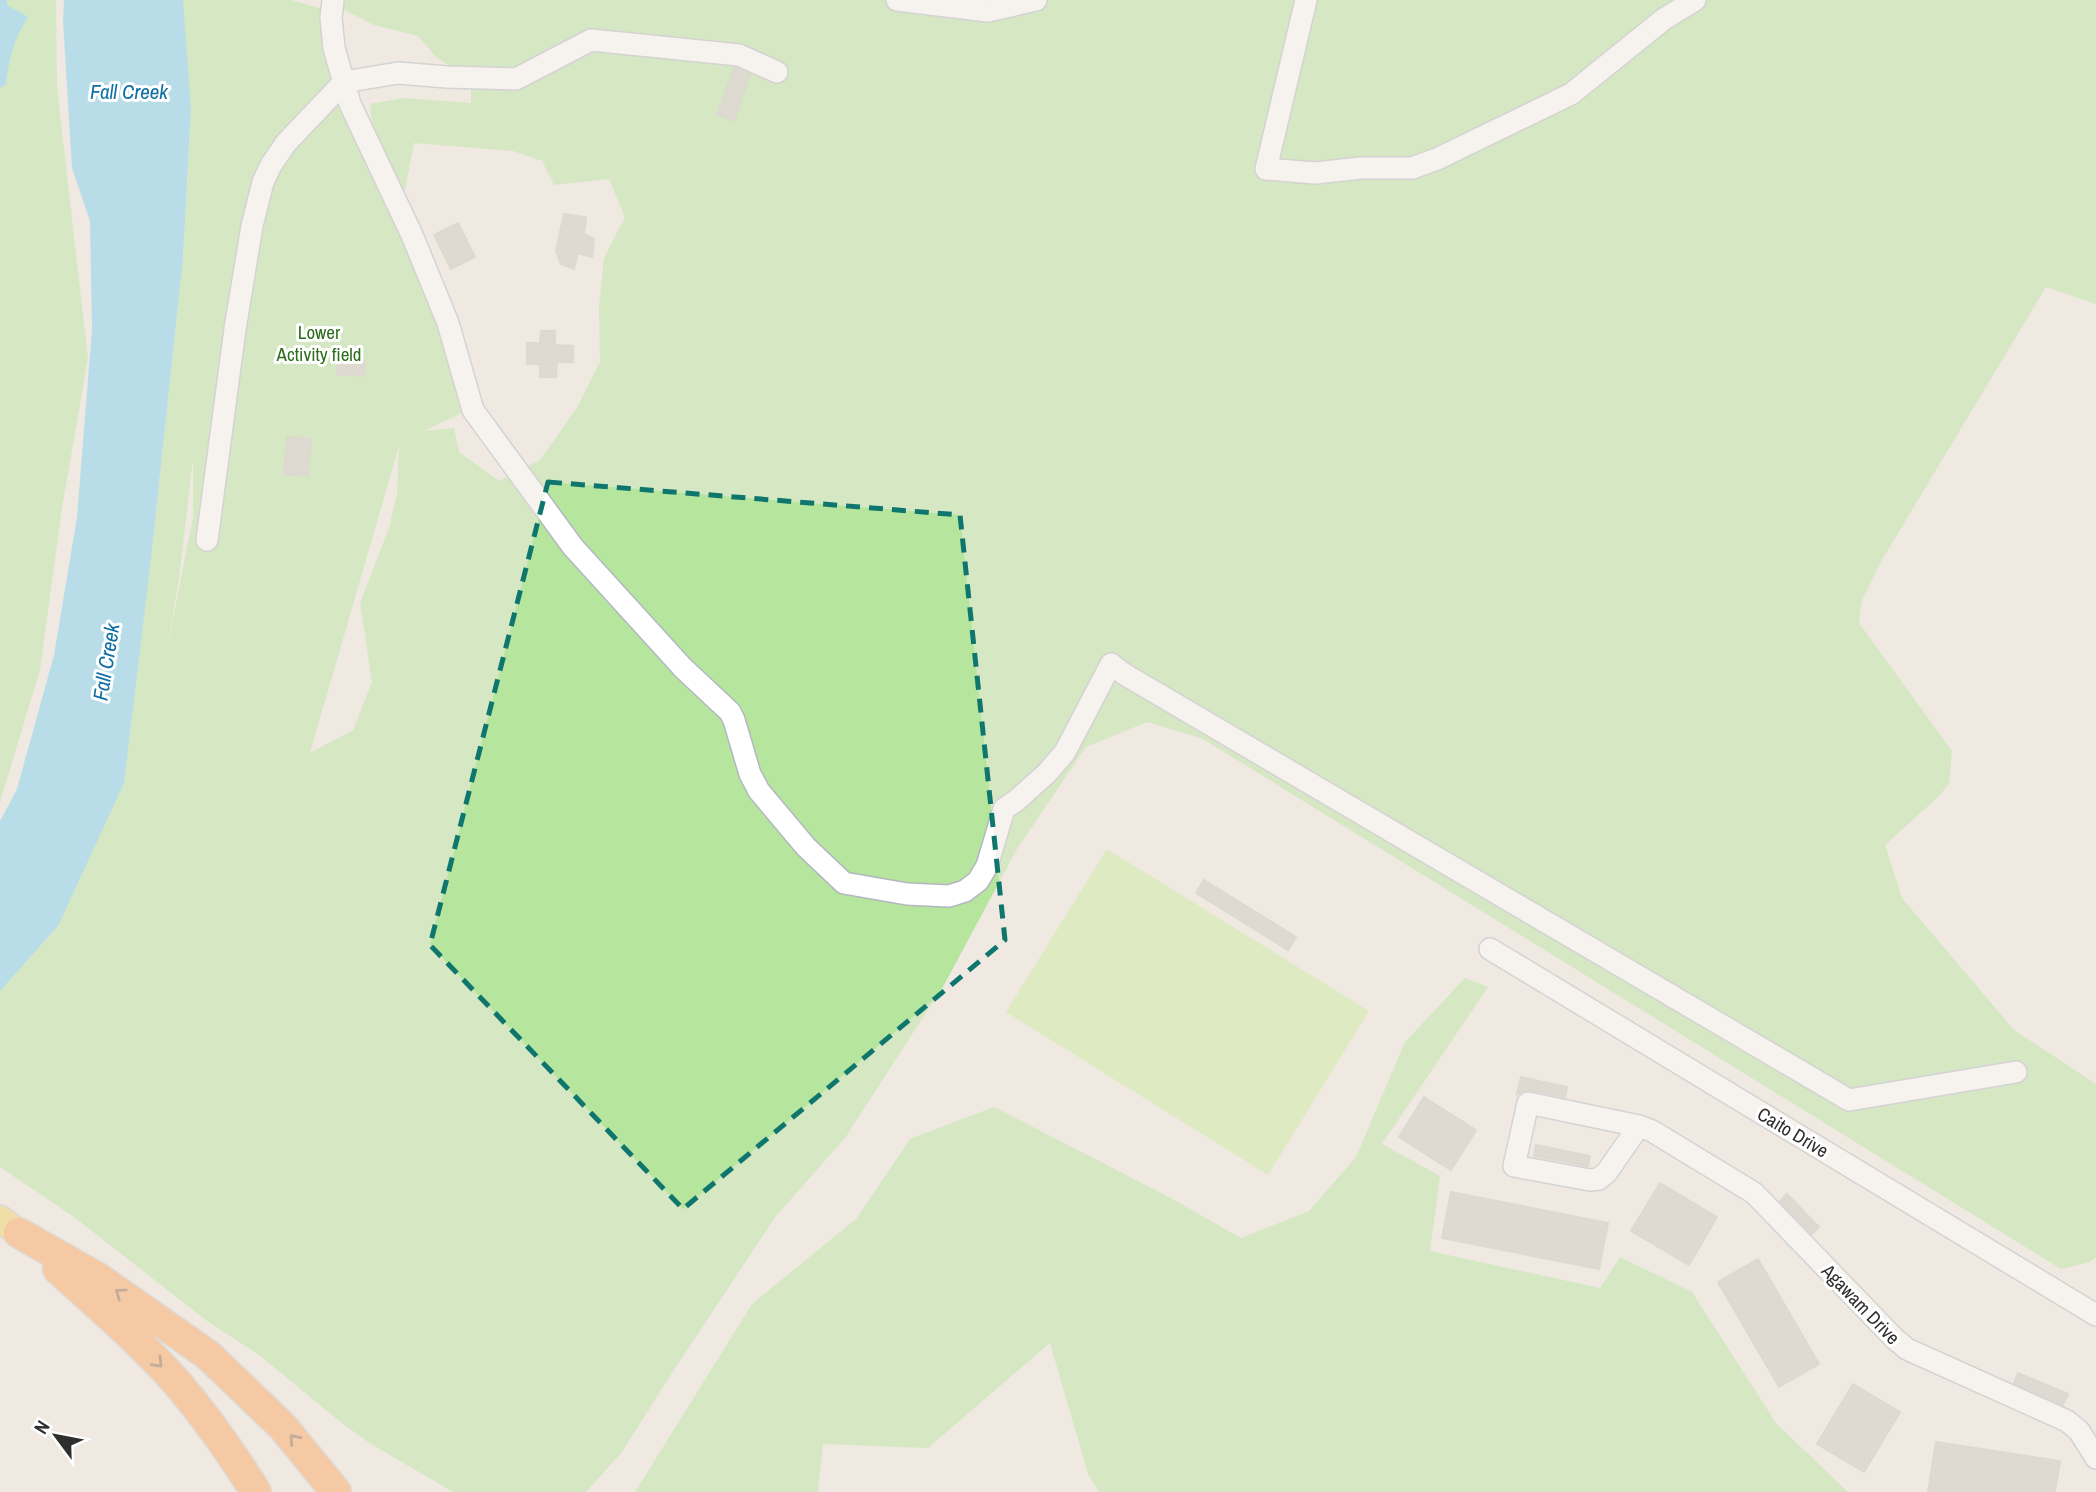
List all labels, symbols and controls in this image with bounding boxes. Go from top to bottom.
water label: Fall Creek [90,77,169,106]
park label: Lower Activity field [276,319,361,367]
water label: Fall Creek [86,620,127,703]
street label: Caito Drive [1753,1101,1833,1163]
street label: Agawam Drive [1815,1258,1906,1350]
one-way arrow [115,1289,128,1301]
one-way arrow [150,1355,163,1368]
north arrow [21,1401,91,1471]
text: N [28,1415,56,1439]
one-way arrow [290,1434,302,1447]

